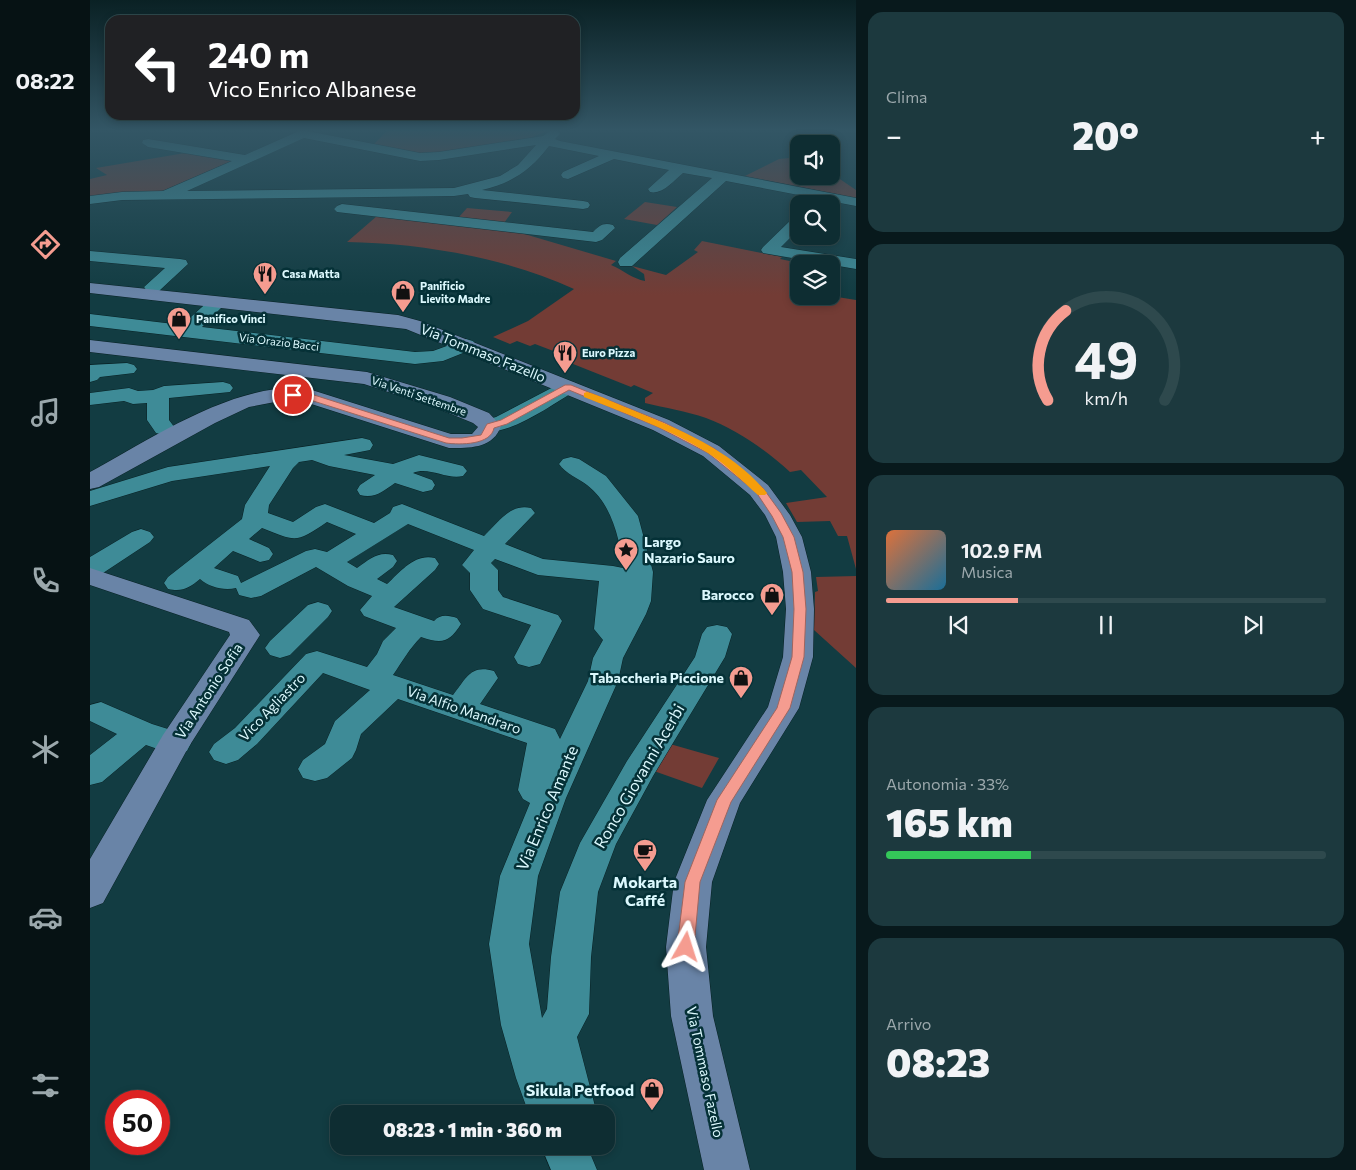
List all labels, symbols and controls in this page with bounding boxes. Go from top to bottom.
text: 240 m [208,32,309,75]
icon: left [125,35,190,100]
text: 08:22 [15,67,75,94]
text: Vico Enrico Albanese [208,75,416,102]
text: Clima [886,87,927,106]
text: 20° [1072,111,1139,158]
text: − [886,118,902,152]
text: + [1310,118,1326,152]
map controls [790,135,840,305]
button: sound [790,135,840,185]
button: search [790,195,840,245]
icon: directions [28,227,63,262]
button: layers [790,255,840,305]
restaurant icon: Casa Matta [252,261,278,295]
place label: Casa Matta [282,267,340,280]
shop icon: Panificio Lievito Madre [390,279,416,313]
place label: Panificio Lievito Madre [420,279,490,305]
shop icon: Panifico Vinci [166,306,192,340]
place label: Panifico Vinci [196,312,266,325]
street label: Via Tommaso Fazello [418,320,548,385]
text: 49 [1074,326,1138,390]
street label: Via Orazio Bacci [238,330,320,353]
restaurant icon: Euro Pizza [552,340,578,374]
place label: Euro Pizza [582,346,635,359]
street label: Via Venti Settembre [370,373,469,418]
pin [272,374,314,416]
icon: arrive [279,381,307,409]
text: km/h [1084,387,1128,409]
icon: music [28,395,63,430]
place label: Largo Nazario Sauro [644,533,735,566]
place icon: Largo Nazario Sauro [613,537,639,571]
text: 102.9 FM [961,539,1042,562]
text: Musica [961,562,1013,581]
icon: phone [28,563,63,598]
shop icon: Barocco [759,582,785,616]
place label: Barocco [701,586,754,603]
icon: previous [945,611,973,639]
icon: pause [1092,611,1120,639]
icon: next [1239,611,1267,639]
street label: Via Antonio Sofia [171,640,246,742]
shop icon: Tabaccheria Piccione [728,665,754,699]
street label: Vico Agliastro [235,669,308,744]
place label: Tabaccheria Piccione [590,669,724,686]
street label: Via Alfio Mandraro [405,682,524,737]
street label: Ronco Giovanni Acerbi [589,700,688,851]
icon: climate [28,732,63,767]
street label: Via Enrico Amante [512,743,581,873]
text: Autonomia · 33% [886,774,1009,793]
text: 165 km [886,798,1013,845]
cafe icon: Mokarta Caffé [632,838,658,872]
place label: Mokarta Caffé [613,872,677,909]
icon: car [28,900,63,935]
position arrow [659,920,711,972]
street label: Via Tommaso Fazello [683,1005,728,1139]
text: Arrivo [886,1014,931,1033]
text: 08:23 [886,1038,990,1085]
icon: filters [28,1068,63,1103]
shop icon: Sikula Petfood [639,1077,665,1111]
place label: Sikula Petfood [526,1080,634,1099]
speed limit sign: 50 [105,1090,170,1155]
text: 08:23 · 1 min · 360 m [383,1118,562,1141]

